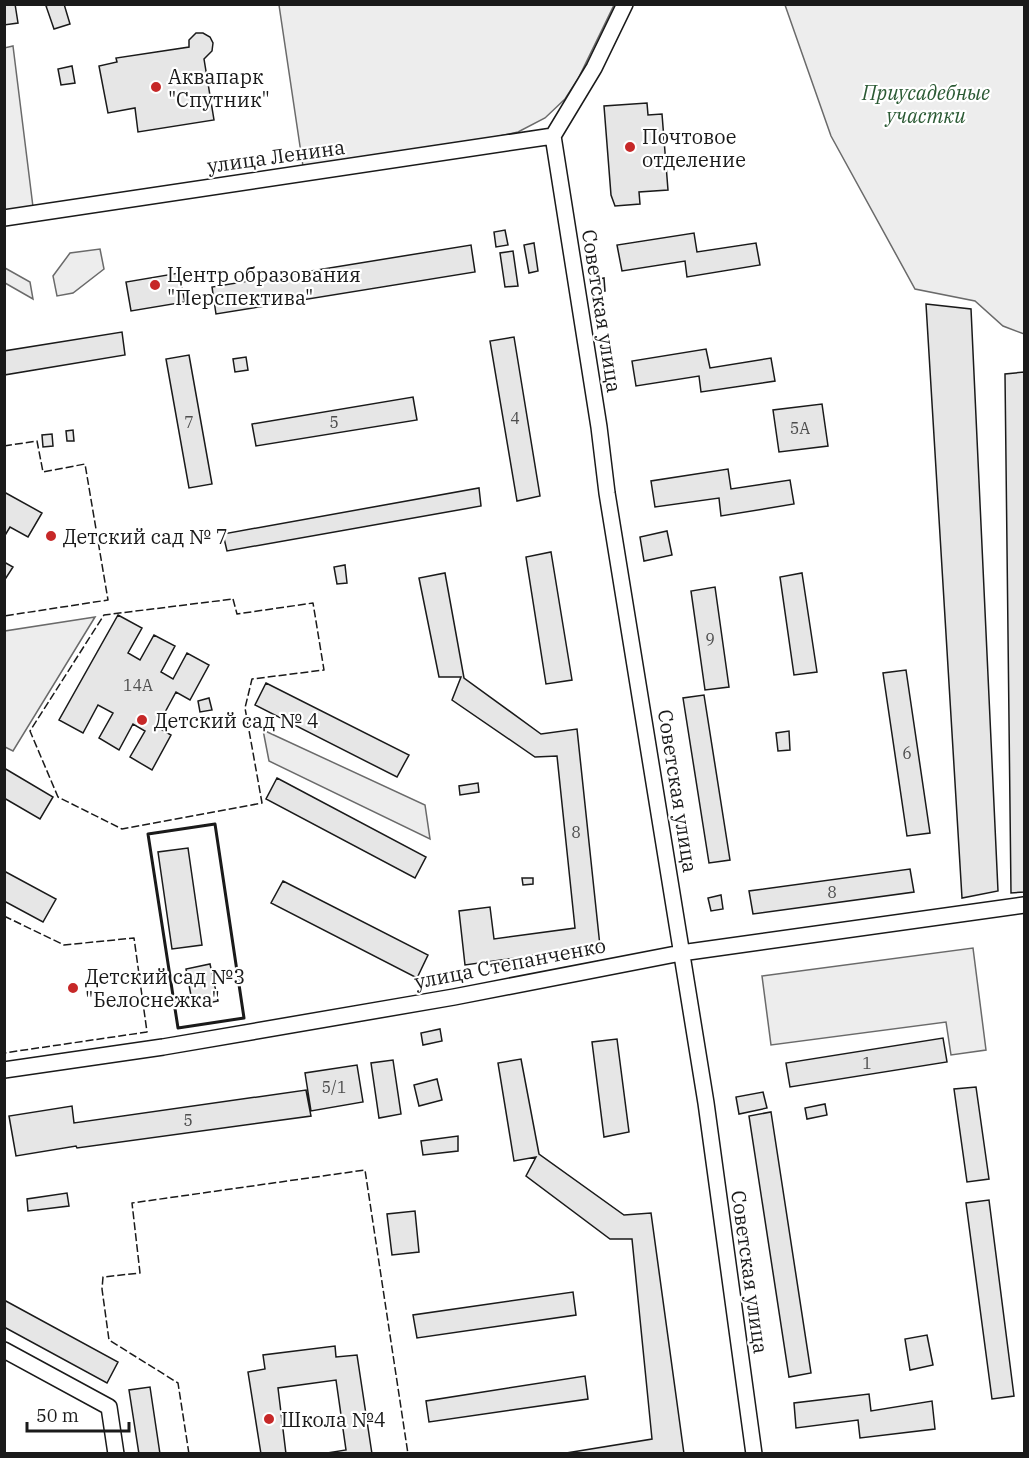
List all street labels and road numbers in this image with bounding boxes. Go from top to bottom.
street label: улица Ленина [205,133,347,179]
street label: Советская улица [576,227,628,395]
street label: Советская улица [652,707,704,875]
street label: улица Степанченко [412,931,608,995]
street label: Советская улица [725,1189,775,1356]

